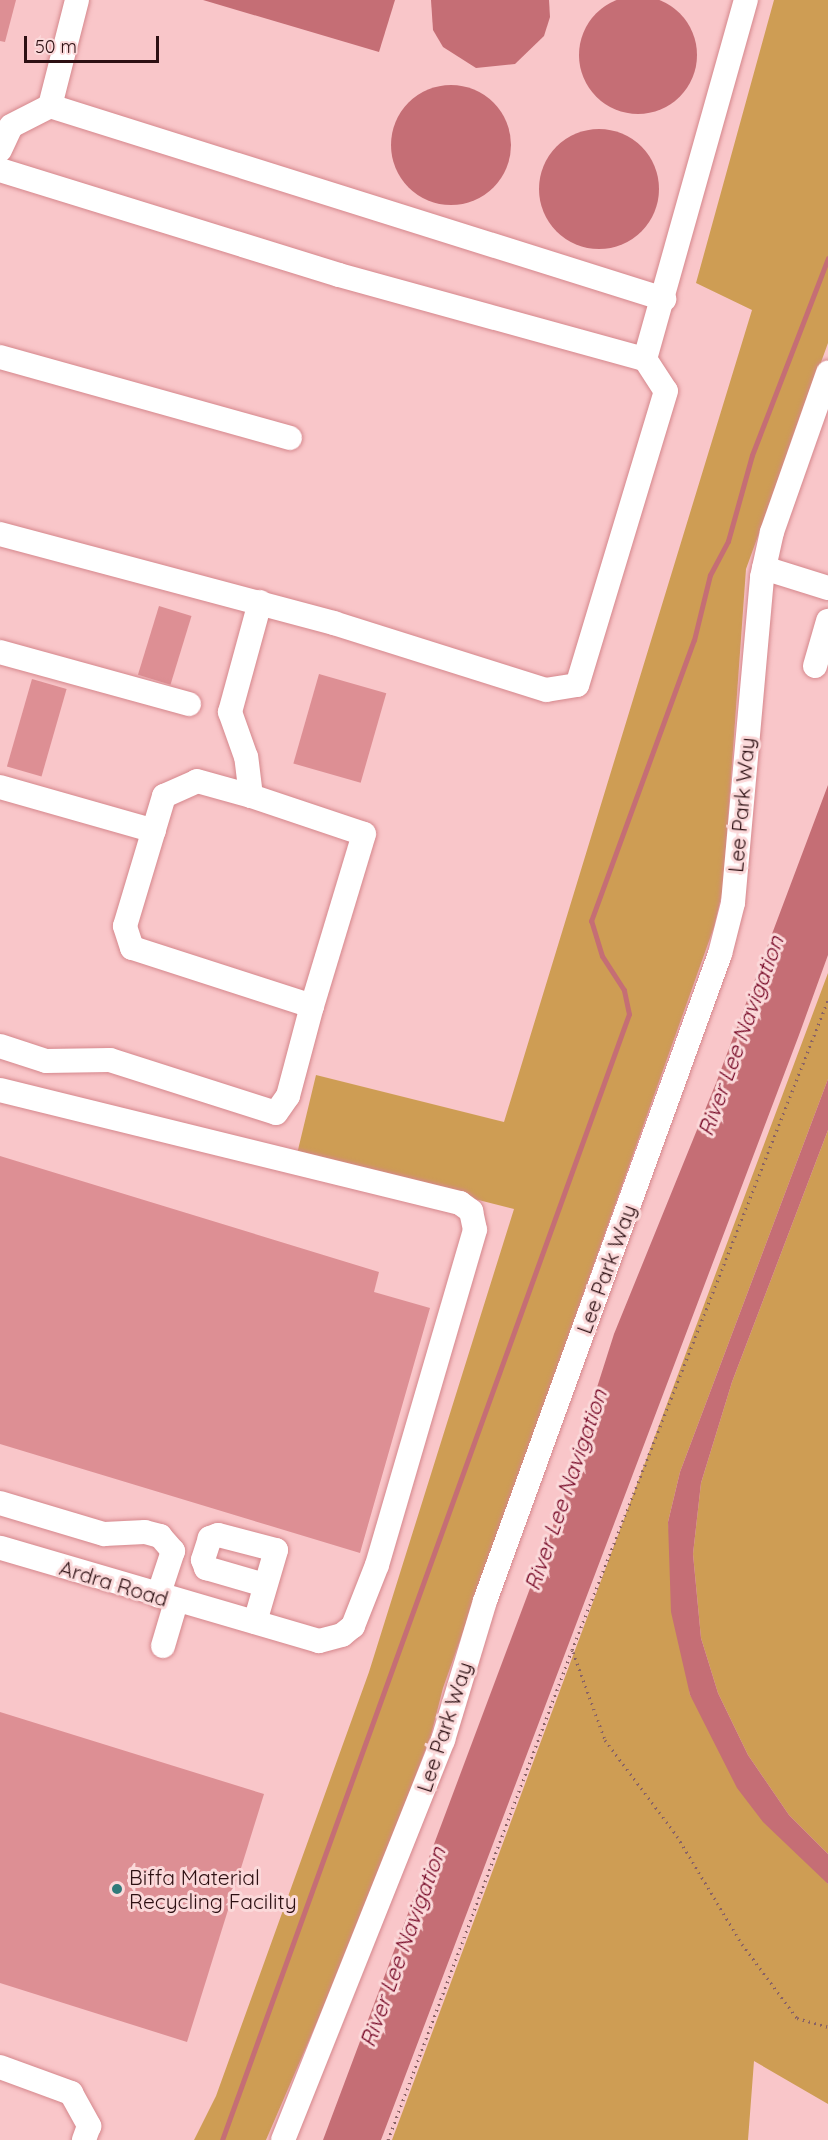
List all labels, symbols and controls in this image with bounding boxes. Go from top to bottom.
scale bar [27,24,162,62]
text: 50 m [35,35,77,58]
street label: Lee Park Way [723,736,759,874]
water label: River Lee Navigation [693,932,789,1140]
street label: Lee Park Way [571,1201,641,1337]
water label: River Lee Navigation [519,1386,613,1594]
street label: Ardra Road [57,1555,171,1611]
street label: Lee Park Way [411,1659,477,1795]
water label: River Lee Navigation [355,1843,451,2051]
place label: Biffa Material Recycling Facility [129,1864,297,1914]
marker: Biffa Material Recycling Facility [110,1882,124,1896]

